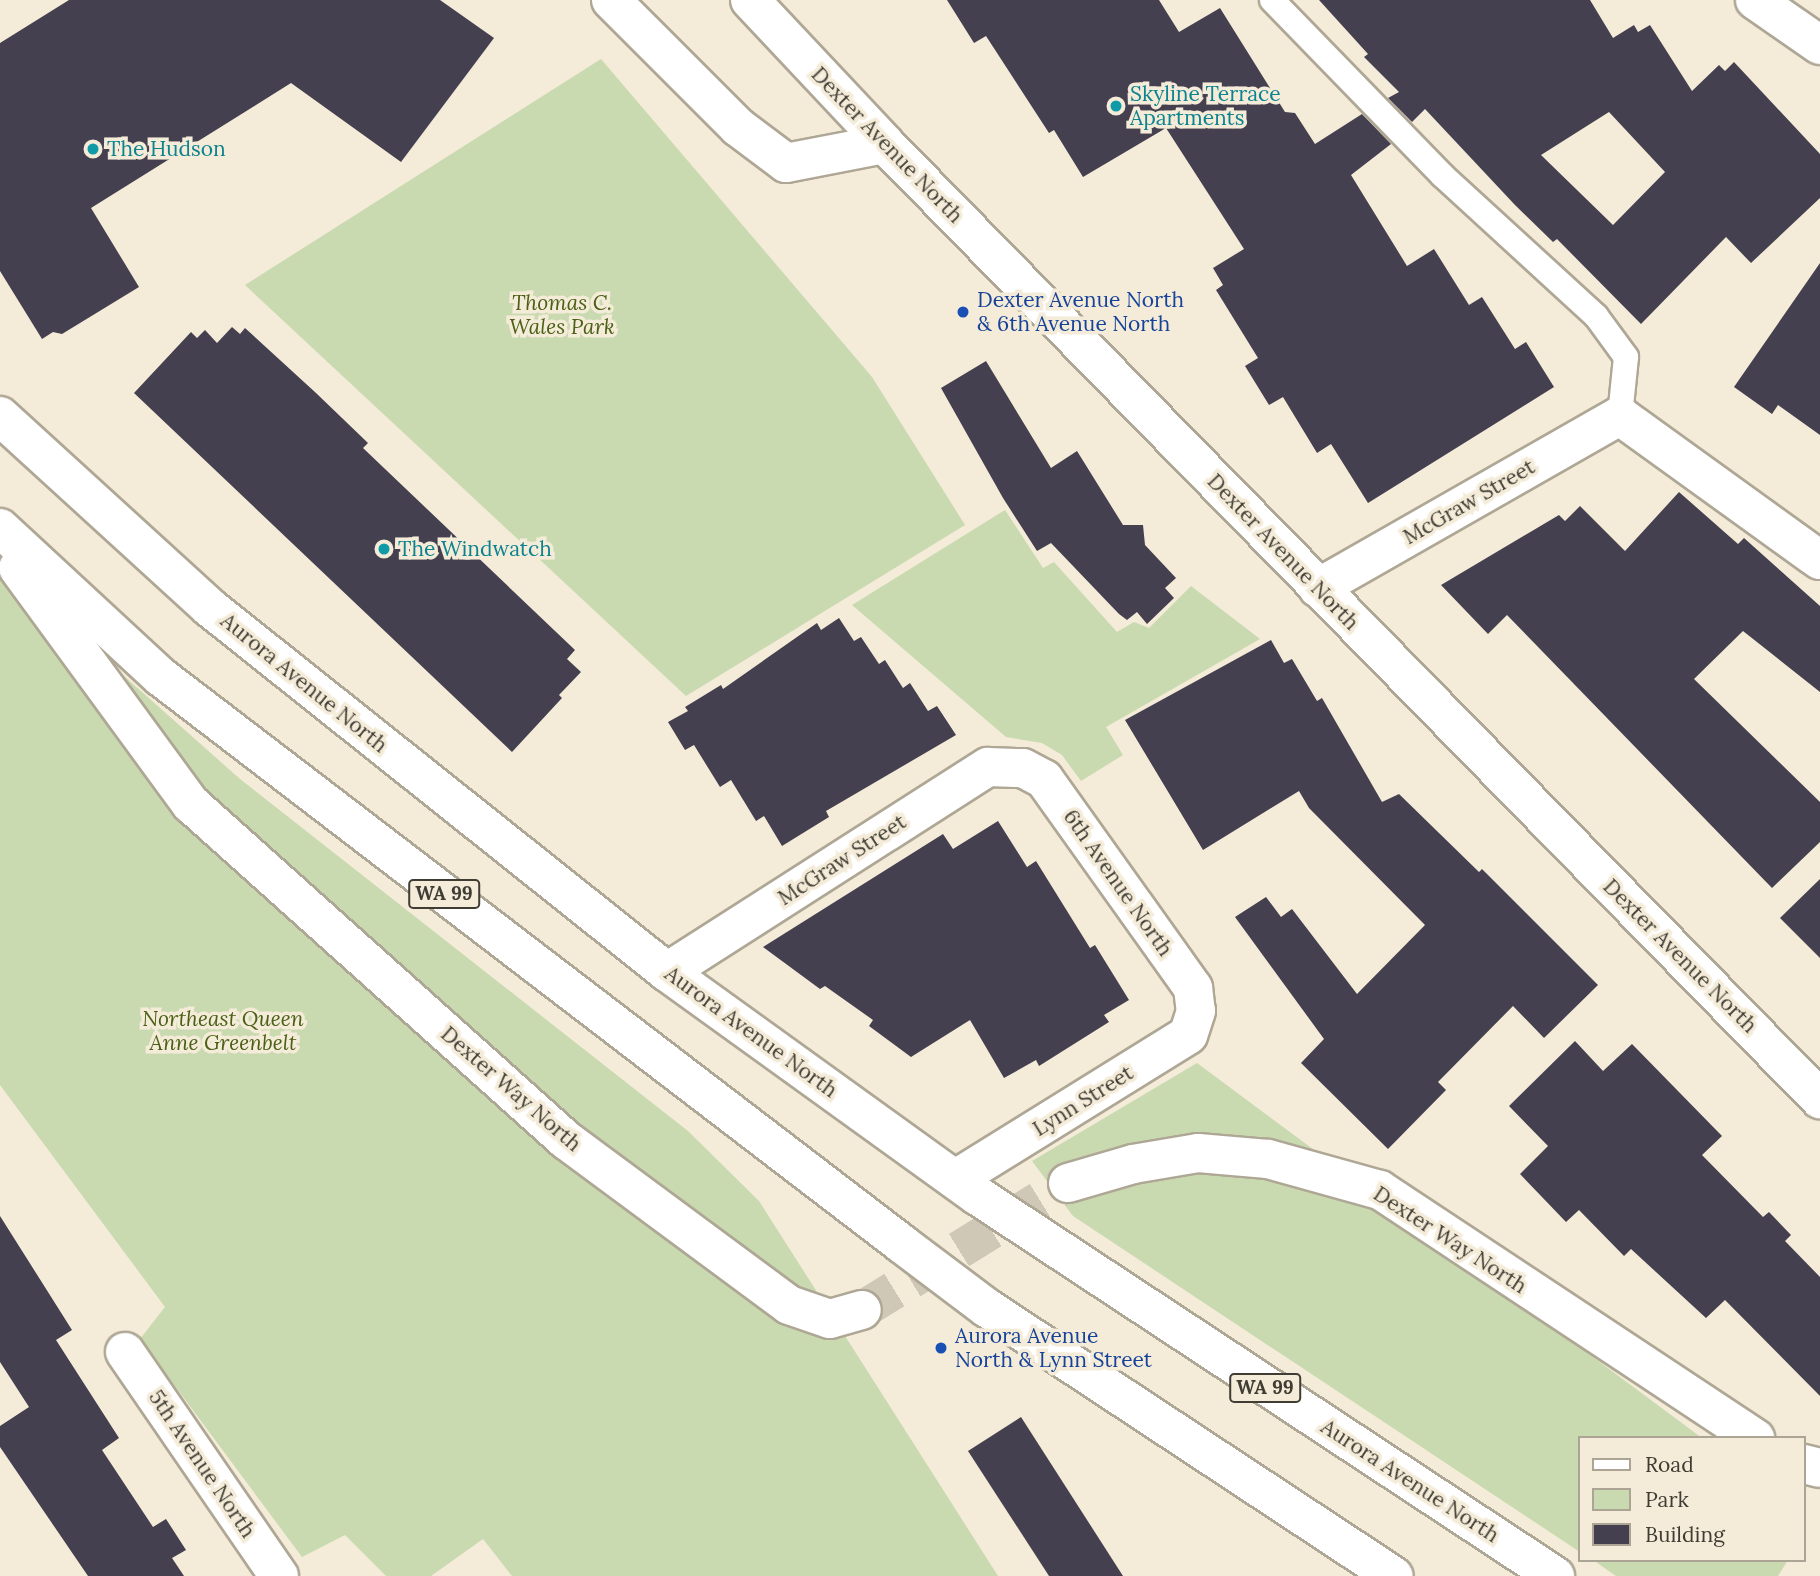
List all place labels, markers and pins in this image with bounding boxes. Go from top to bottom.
place label: Skyline Terrace Apartments [1130,81,1281,131]
marker: Skyline Terrace Apartments [1108,98,1124,114]
place label: The Hudson [107,136,226,162]
marker: The Hudson [85,141,101,157]
place label: Dexter Avenue North & 6th Avenue North [977,287,1184,337]
marker: Dexter Avenue North & 6th Avenue North [955,304,971,320]
place label: The Windwatch [398,536,552,562]
marker: The Windwatch [376,541,392,557]
place label: Aurora Avenue North & Lynn Street [955,1323,1152,1373]
marker: Aurora Avenue North & Lynn Street [933,1340,949,1356]

